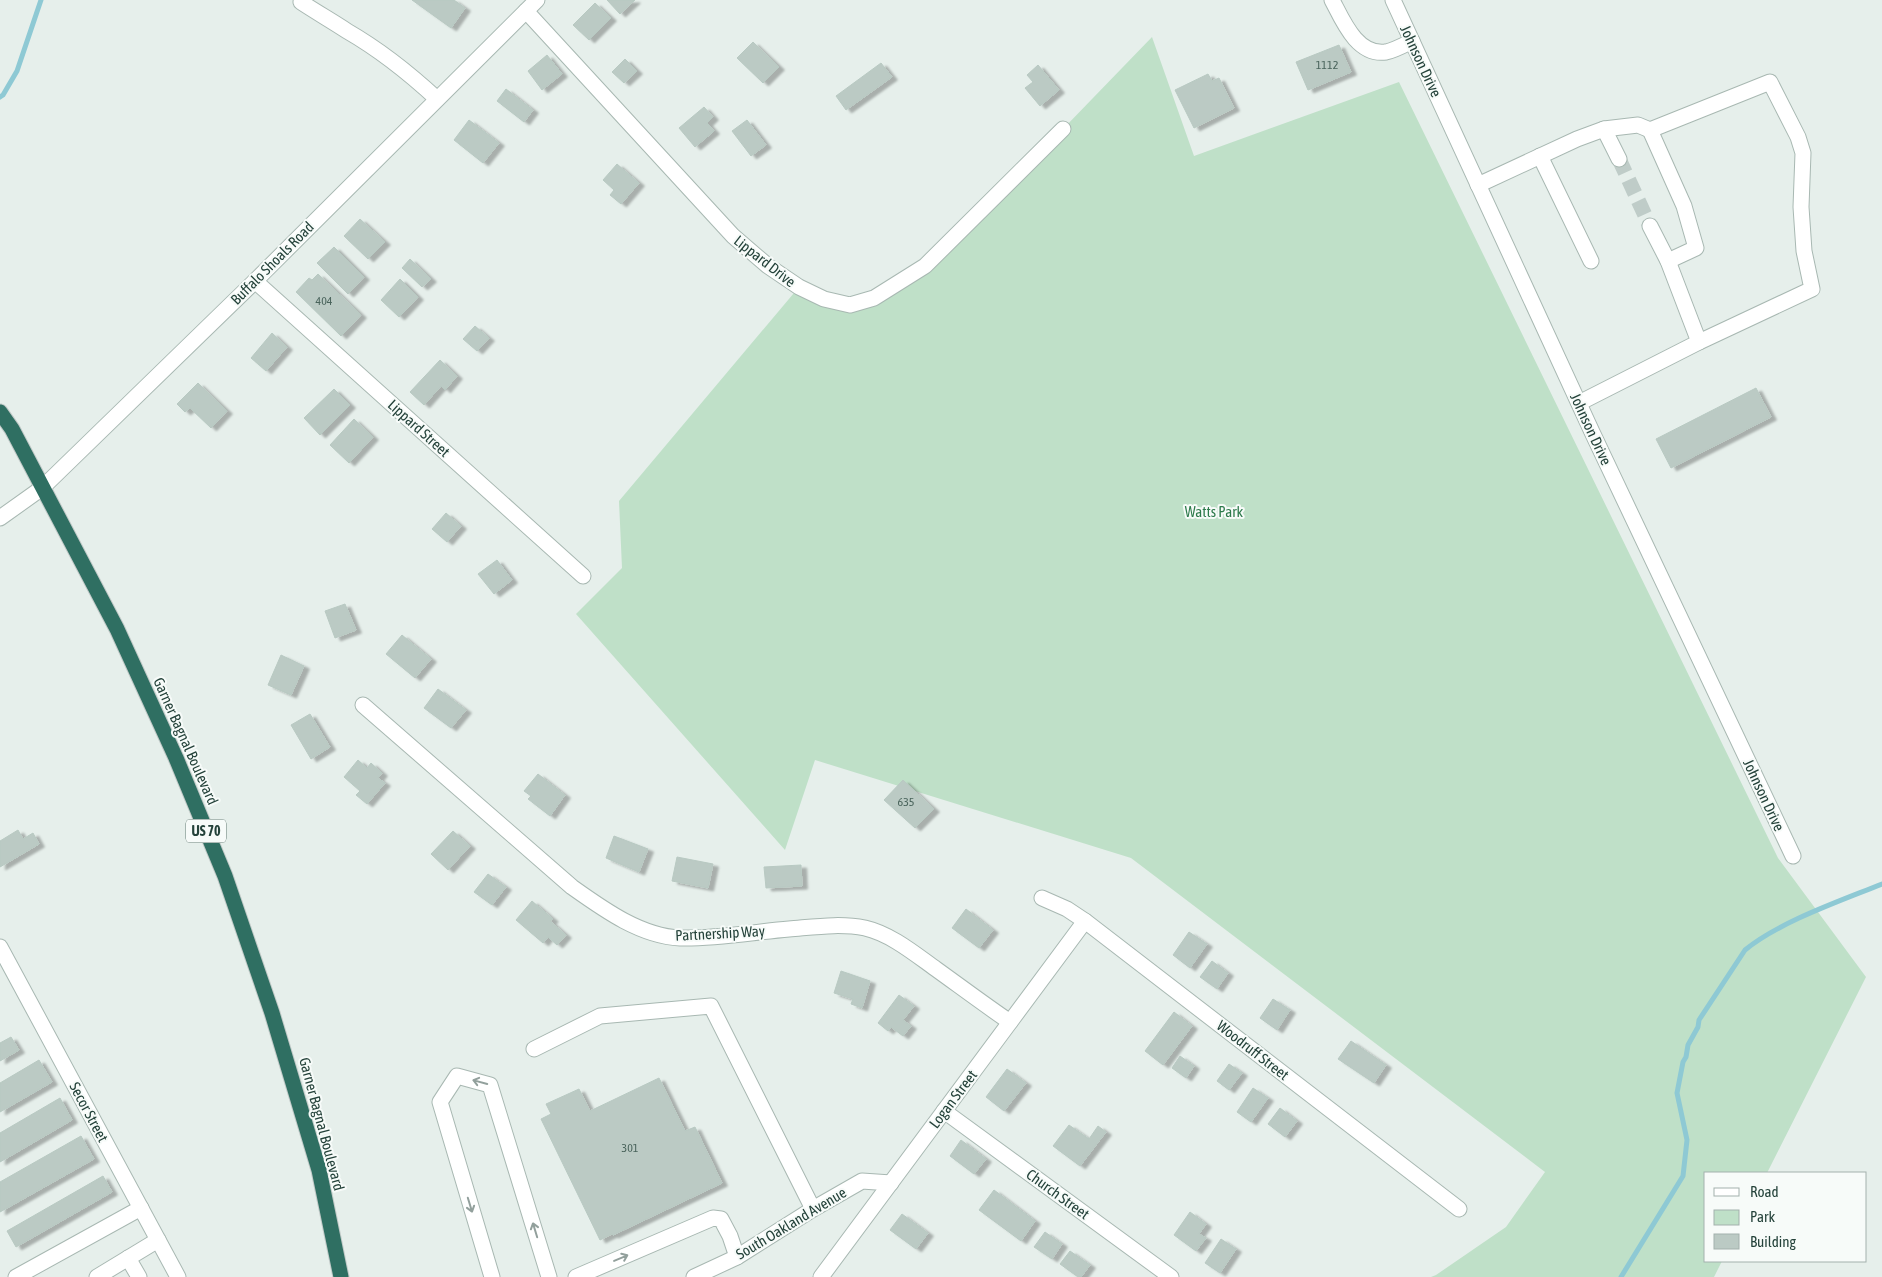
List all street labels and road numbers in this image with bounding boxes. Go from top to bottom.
street label: Johnson Drive [1397,22,1445,100]
street label: Buffalo Shoals Road [227,218,317,308]
street label: Lippard Drive [731,232,799,290]
street label: Johnson Drive [1567,390,1615,468]
street label: Lippard Street [385,396,453,460]
street label: Garner Bagnal Boulevard [150,675,222,807]
street label: Johnson Drive [1740,756,1788,834]
road number: US 70 [186,819,226,842]
street label: Partnership Way [675,922,765,944]
street label: Woodruff Street [1214,1017,1292,1083]
street label: Garner Bagnal Boulevard [296,1056,348,1192]
street label: Logan Street [926,1067,980,1131]
street label: Secor Street [66,1079,112,1145]
street label: Church Street [1023,1166,1093,1222]
street label: South Oakland Avenue [733,1183,849,1263]

